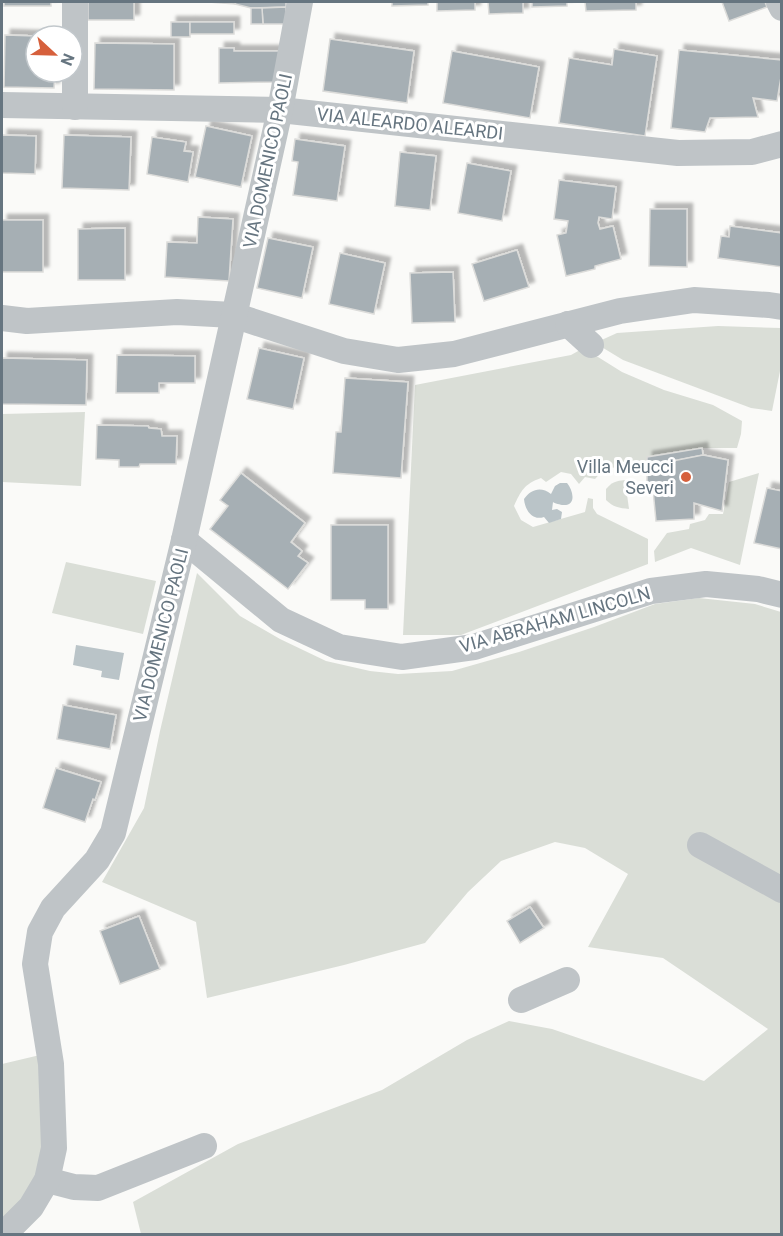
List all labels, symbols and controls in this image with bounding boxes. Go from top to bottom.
north arrow [24,24,84,84]
text: N [57,51,78,68]
street label: VIA DOMENICO PAOLI [239,72,296,250]
street label: VIA ALEARDO ALEARDI [316,103,504,144]
place label: Villa Meucci Severi [577,456,674,498]
marker: Villa Meucci Severi [679,470,693,484]
street label: VIA DOMENICO PAOLI [129,546,192,724]
street label: VIA ABRAHAM LINCOLN [457,582,653,657]

